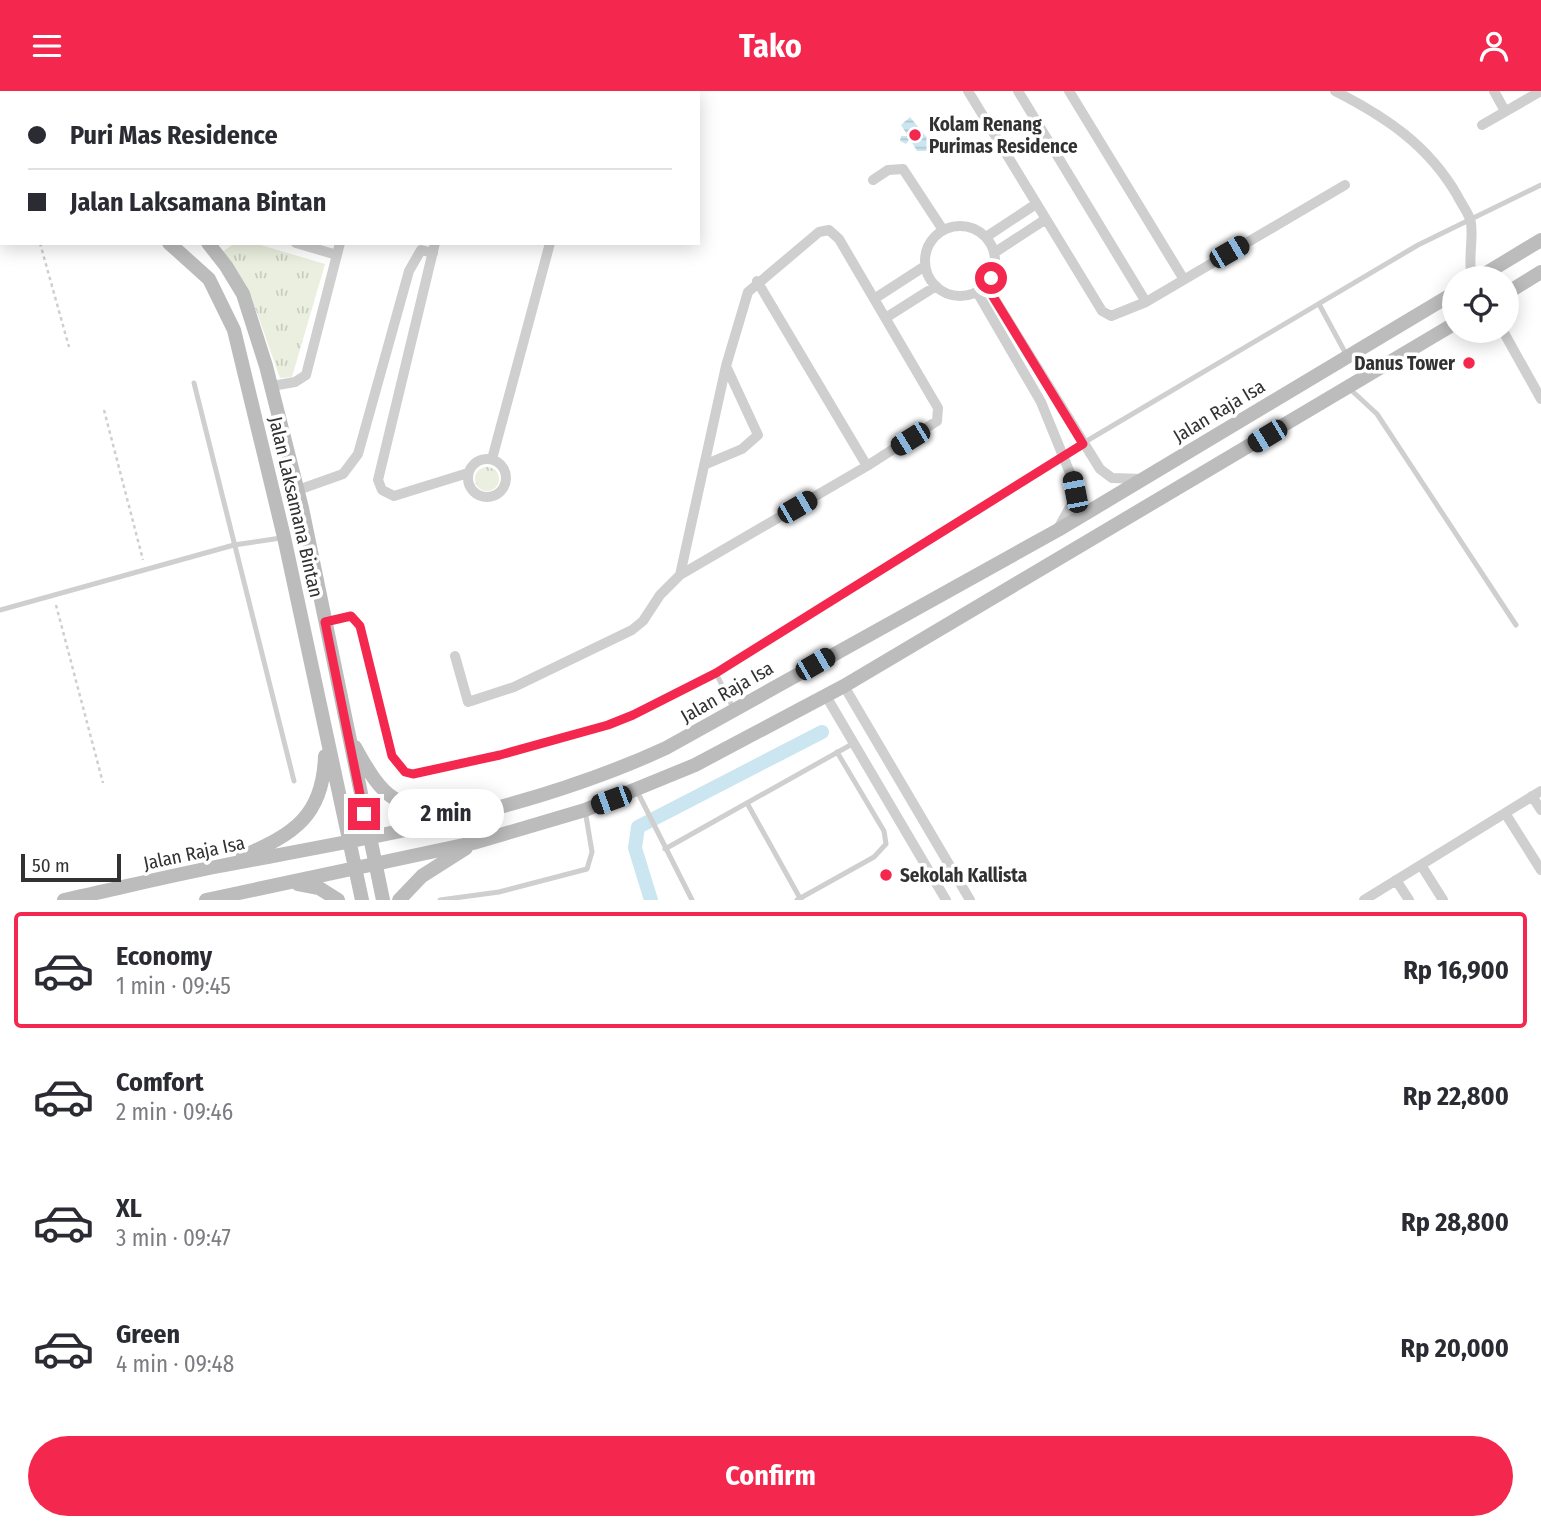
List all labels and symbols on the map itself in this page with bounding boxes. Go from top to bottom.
place label: Kolam Renang Purimas Residence [929,113,1078,158]
marker: Kolam Renang Purimas Residence [907,127,923,143]
car [1206,232,1253,272]
route start [975,262,1007,294]
place label: Danus Tower [1354,352,1456,375]
marker: Danus Tower [1461,355,1477,371]
street label: Jalan Raja Isa [1169,375,1269,447]
street label: Jalan Laksamana Bintan [264,414,328,600]
car [1244,416,1291,456]
car [887,419,934,459]
car [1061,469,1090,515]
car [774,487,821,527]
car [792,644,839,684]
street label: Jalan Raja Isa [677,656,777,728]
car [588,783,635,817]
callout: 2 min [388,789,504,839]
route end [348,798,380,830]
street label: Jalan Raja Isa [141,831,247,875]
scale bar [21,851,121,883]
place label: Sekolah Kallista [900,864,1027,887]
marker: Sekolah Kallista [878,867,894,883]

